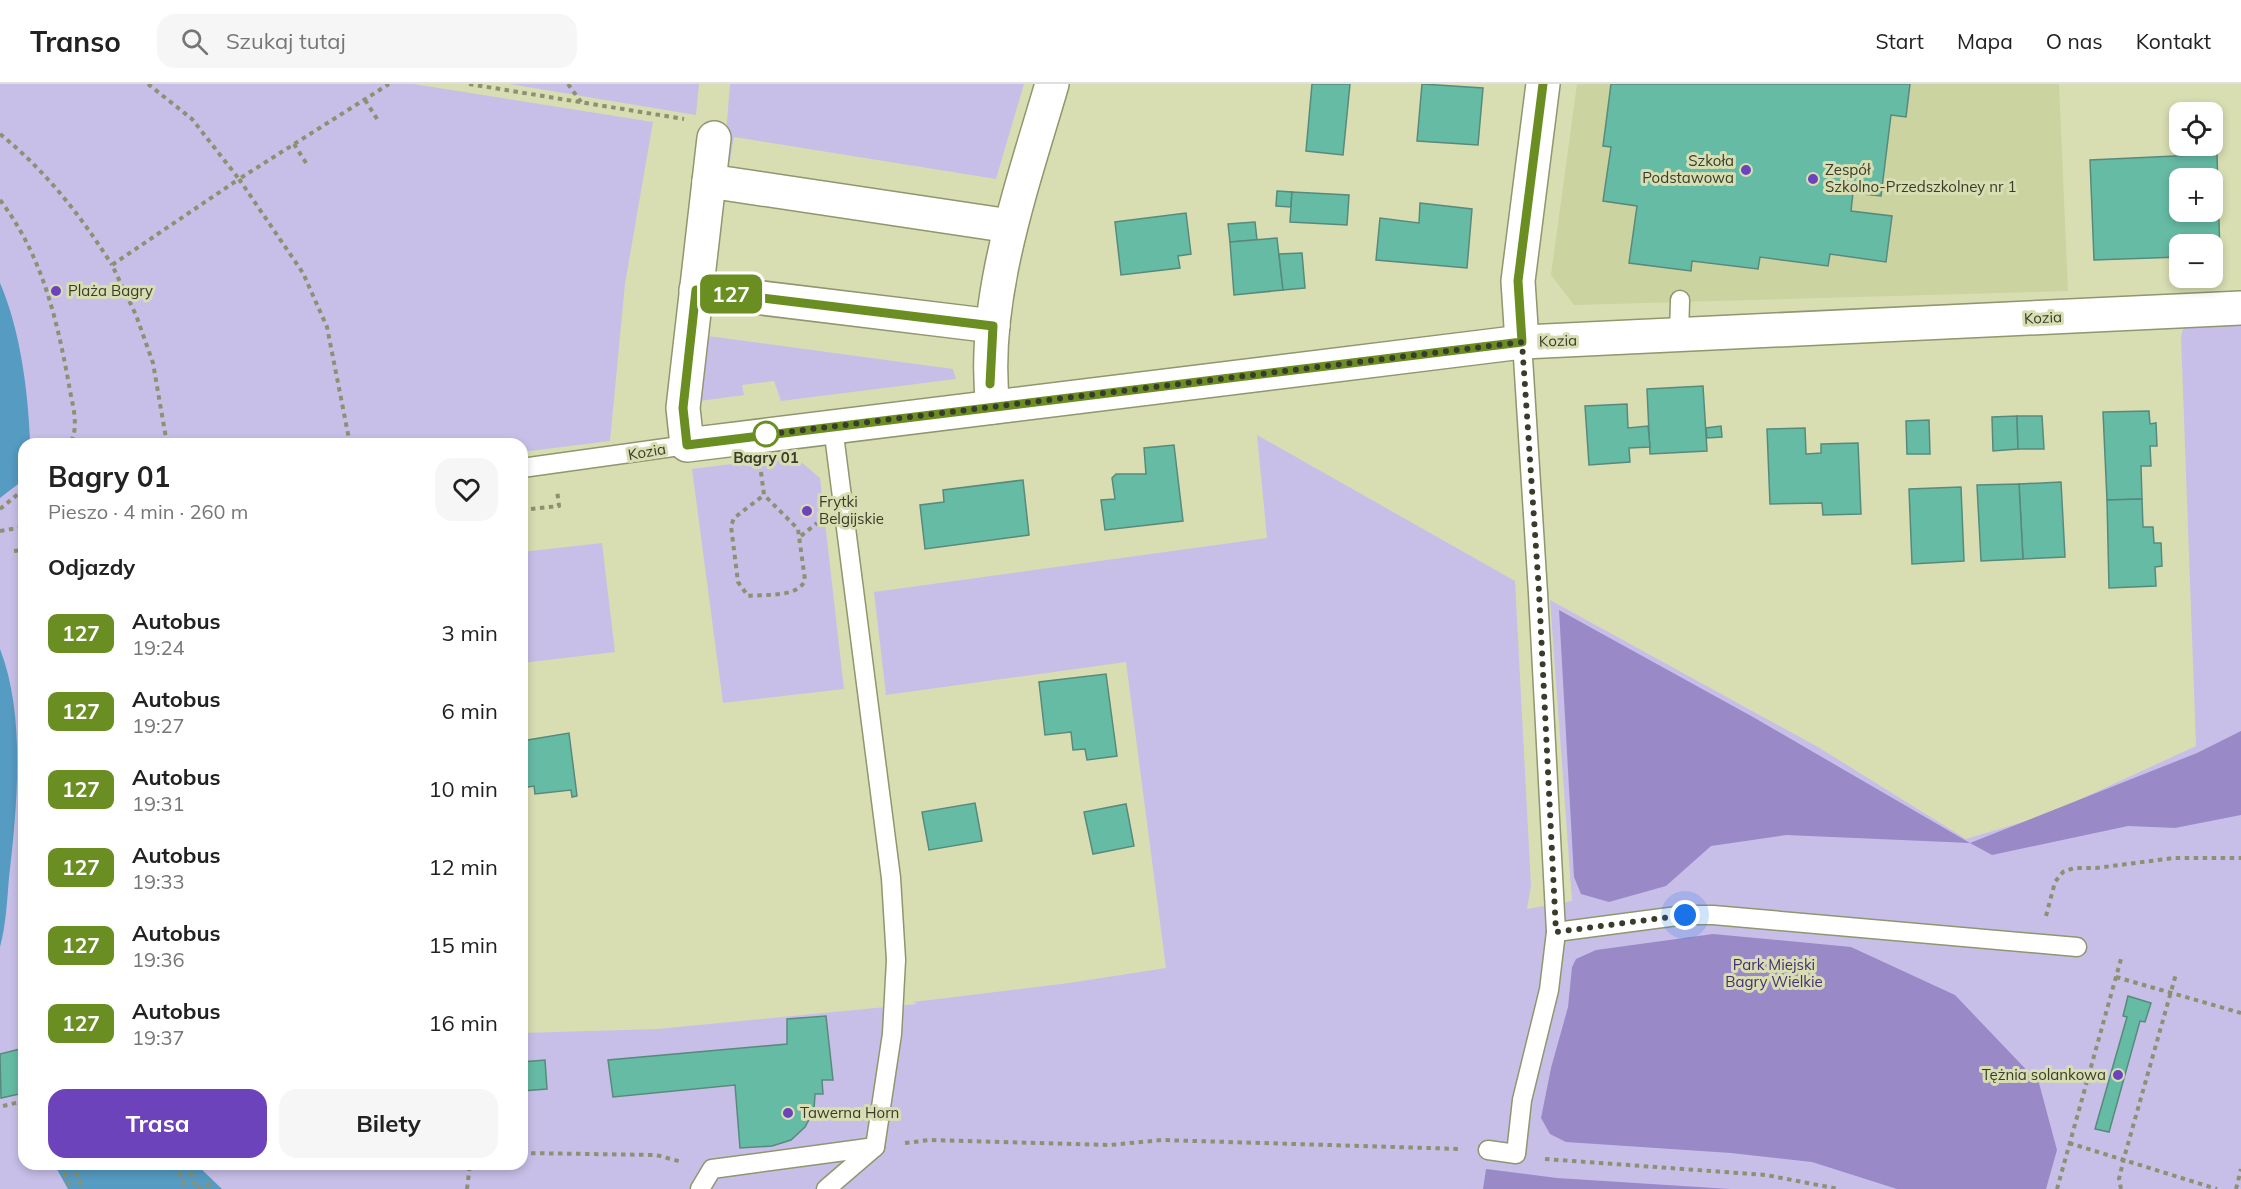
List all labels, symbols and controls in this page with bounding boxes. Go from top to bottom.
search box [157,14,577,68]
text: Transo [30,24,121,59]
icon: search [178,25,211,58]
text: Szukaj tutaj [226,27,346,55]
text: Start [1875,28,1924,54]
text: Mapa [1957,28,2013,54]
text: O nas [2046,28,2103,54]
text: Kontakt [2136,28,2211,54]
map controls [2169,102,2223,288]
button: locate [2169,102,2223,156]
place label: Szkoła Podstawowa [1642,151,1734,187]
place label: Zespół Szkolno-Przedszkolney nr 1 [1825,160,2016,196]
marker: Szkoła Podstawowa [1739,163,1753,177]
button: + [2169,168,2223,222]
marker: Zespół Szkolno-Przedszkolney nr 1 [1806,172,1820,186]
button: − [2169,234,2223,288]
line badge: 127 [696,274,765,314]
place label: Plaża Bagry [68,281,153,300]
text: 127 [712,281,750,307]
marker: Plaża Bagry [49,284,63,298]
street label: Kozia [2023,307,2063,328]
street label: Kozia [1539,330,1577,351]
marker: Bagry 01 [753,421,779,447]
street label: Kozia [626,439,667,464]
place label: Bagry 01 [733,448,799,467]
button: heart [435,458,498,521]
text: Bagry 01 [48,459,170,494]
place label: Frytki Belgijskie [819,492,884,528]
text: Pieszo · 4 min · 260 m [48,499,248,524]
marker: Frytki Belgijskie [800,504,814,518]
text: Odjazdy [48,553,135,581]
text: Autobus [132,607,221,635]
text: 3 min [442,619,498,647]
text: 127 [62,620,100,646]
text: 19:24 [132,635,185,660]
text: Autobus [132,685,221,713]
text: 6 min [442,697,498,725]
text: 127 [62,698,100,724]
text: 19:27 [132,713,185,738]
text: Autobus [132,763,221,791]
text: 10 min [428,775,498,803]
text: 127 [62,776,100,802]
text: 19:31 [132,791,185,816]
text: Autobus [132,841,221,869]
text: 12 min [428,853,498,881]
text: 127 [62,854,100,880]
text: 19:33 [132,869,185,894]
your location [1670,900,1700,930]
text: Autobus [132,919,221,947]
text: 15 min [428,931,498,959]
text: 127 [62,932,100,958]
text: 19:36 [132,947,185,972]
park label: Park Miejski Bagry Wielkie [1725,955,1823,991]
text: Autobus [132,997,221,1025]
text: 16 min [428,1009,498,1037]
text: 127 [62,1010,100,1036]
text: 19:37 [132,1025,185,1050]
place label: Tężnia solankowa [1982,1065,2106,1084]
marker: Tężnia solankowa [2111,1068,2125,1082]
button: Trasa [48,1089,267,1158]
button: Bilety [279,1089,498,1158]
place label: Tawerna Horn [800,1103,899,1122]
marker: Tawerna Horn [781,1106,795,1120]

